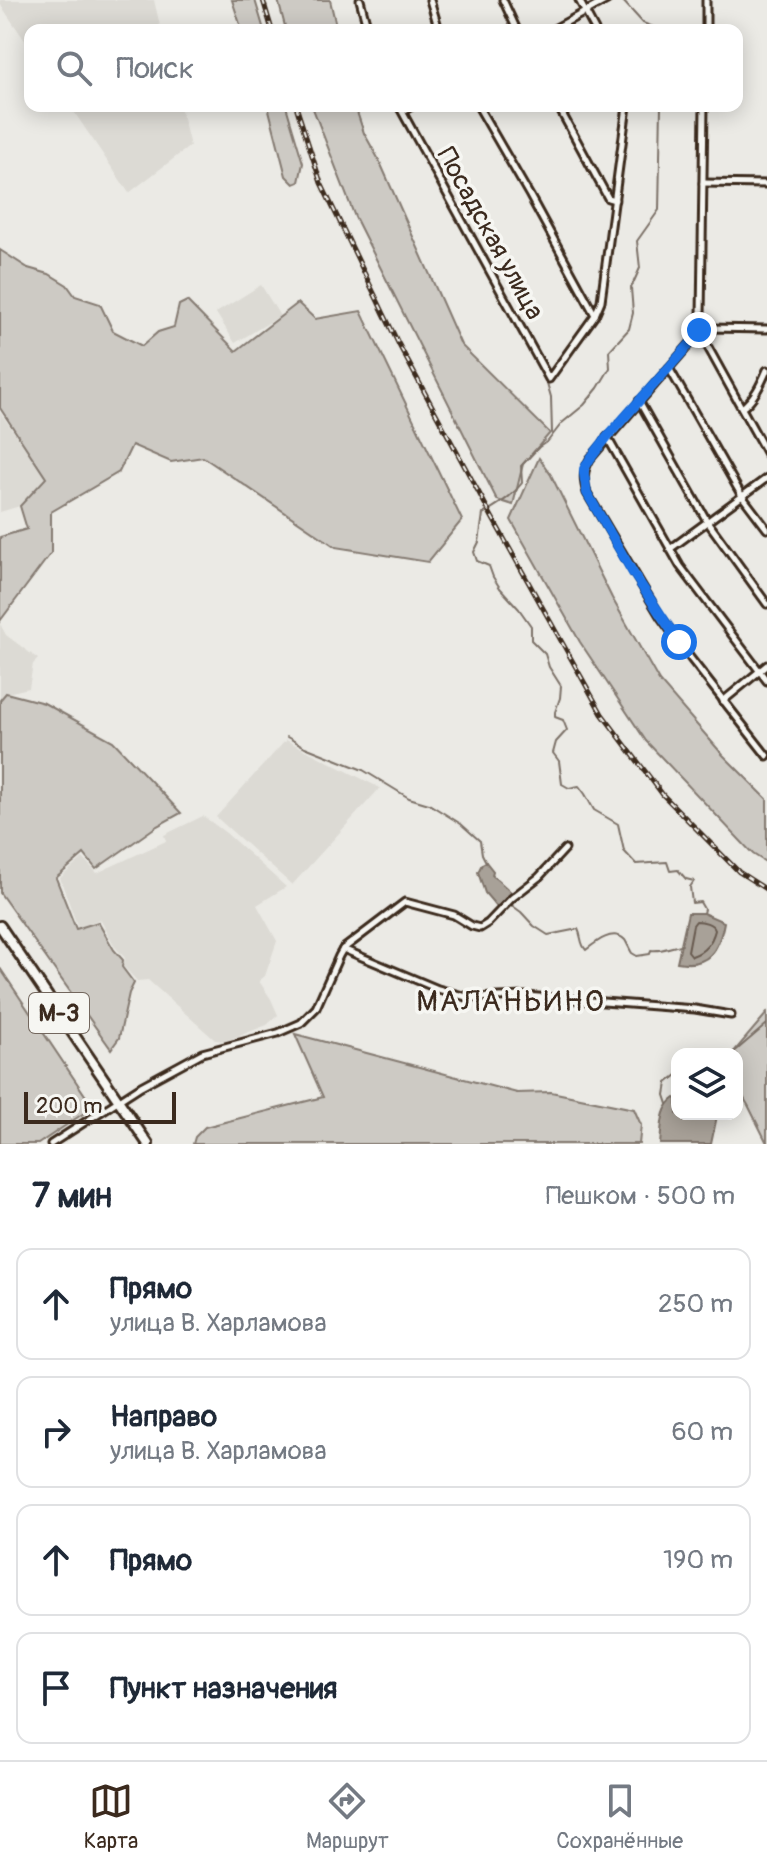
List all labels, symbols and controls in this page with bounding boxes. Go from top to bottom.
search box [24,24,743,112]
icon: search [52,46,96,90]
text: Поиск [116,50,194,87]
street label: Посадская улица [430,142,551,325]
route end [681,312,717,348]
route start [661,624,697,660]
district label: МАЛАНЬИНО [416,983,606,1020]
road number: М-3 [29,993,89,1033]
map controls [671,1048,743,1120]
button: layers [671,1048,743,1120]
scale bar [24,1088,176,1124]
text: 200 m [36,1092,103,1120]
text: 7 мин [32,1175,112,1218]
text: Пешком · 500 m [546,1180,735,1212]
text: Прямо [110,1270,192,1307]
icon: ahead [34,1282,78,1326]
text: 250 m [658,1288,733,1320]
text: улица В. Харламова [110,1307,327,1339]
text: Направо [110,1398,217,1435]
icon: right [34,1410,78,1454]
text: 60 m [671,1416,733,1448]
text: улица В. Харламова [110,1435,327,1467]
icon: ahead [34,1538,78,1582]
text: Прямо [110,1542,192,1579]
text: 190 m [663,1544,733,1576]
icon: arrive [34,1666,78,1710]
text: Пункт назначения [110,1670,337,1707]
tab: Карта [84,1779,138,1855]
tab: Маршрут [306,1779,389,1855]
tab: Сохранённые [556,1779,683,1855]

